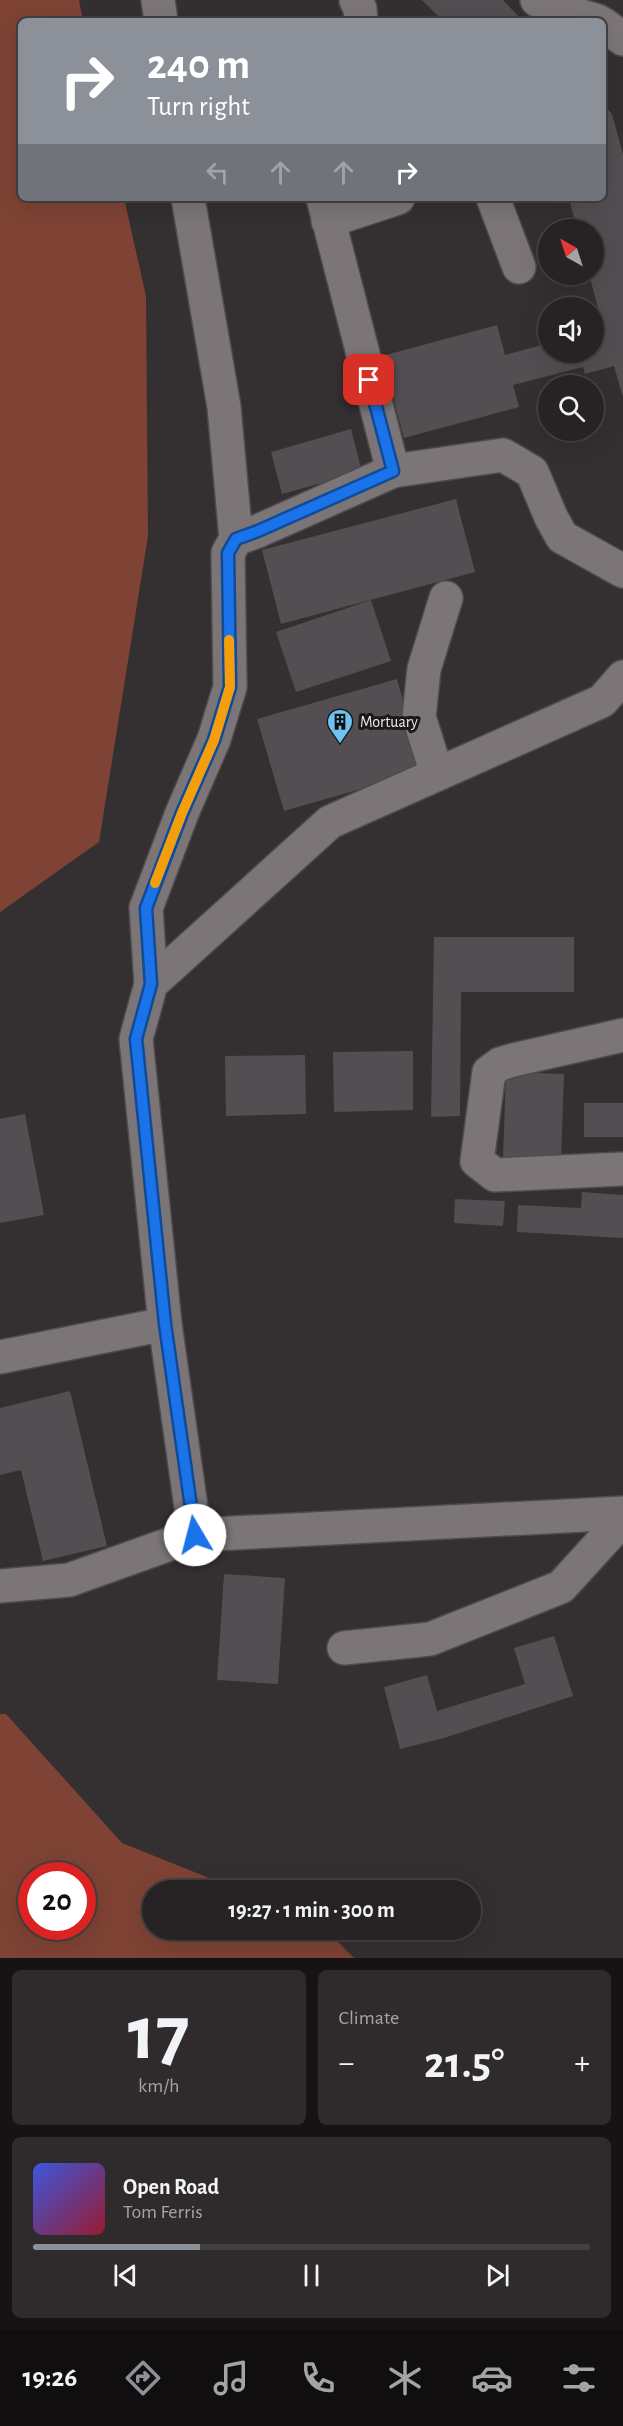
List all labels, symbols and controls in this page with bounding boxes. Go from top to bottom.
icon: right [48,42,126,120]
text: 240 m [147,44,250,86]
text: Turn right [147,93,250,120]
icon: left [201,156,234,189]
icon: ahead [264,156,297,189]
icon: ahead [327,156,360,189]
icon: right [390,156,423,189]
north arrow [538,219,604,285]
map controls [538,219,604,441]
button: sound [538,297,604,363]
pin [343,354,394,405]
icon: arrive [352,363,385,396]
button: search [538,375,604,441]
building icon: Mortuary [325,707,355,745]
place label: Mortuary [360,714,418,731]
position arrow [163,1503,227,1567]
speed limit sign: 20 [18,1862,96,1940]
text: 19:27 · 1 min · 300 m [228,1899,395,1921]
text: 17 [128,1996,190,2074]
text: Climate [339,2008,399,2028]
text: 21.5° [424,2041,504,2086]
text: − [339,2047,354,2080]
text: + [574,2047,590,2080]
text: km/h [138,2076,179,2096]
text: Open Road [123,2176,219,2198]
text: Tom Ferris [123,2202,203,2222]
icon: previous [109,2259,142,2292]
icon: pause [295,2259,328,2292]
icon: next [481,2259,514,2292]
icon: directions [122,2357,164,2399]
icon: music [210,2357,252,2399]
icon: phone [297,2357,339,2399]
icon: climate [384,2357,426,2399]
icon: car [471,2357,513,2399]
icon: filters [558,2357,600,2399]
text: 19:26 [23,2364,77,2391]

